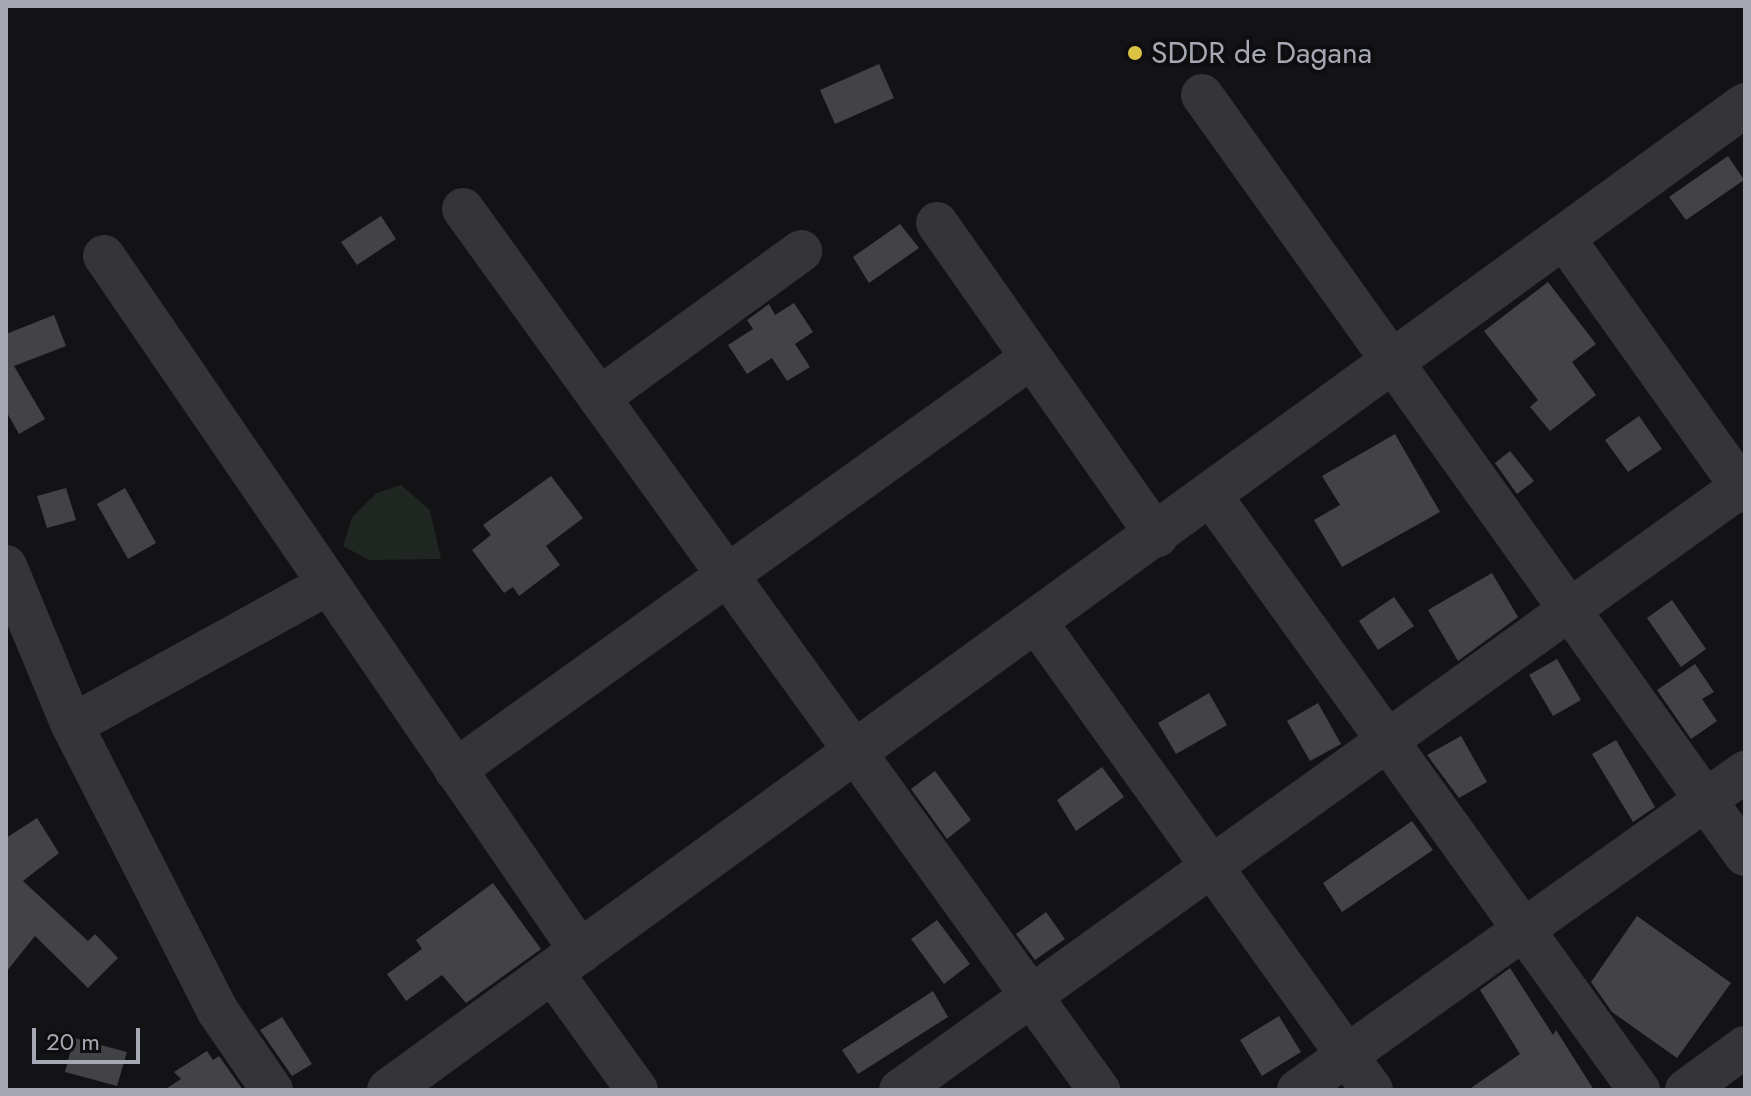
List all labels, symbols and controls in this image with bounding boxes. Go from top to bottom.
place label: SDDR de Dagana [1151,35,1372,71]
marker: SDDR de Dagana [1126,44,1144,62]
scale bar [36,1012,144,1062]
text: 20 m [46,1024,100,1059]

